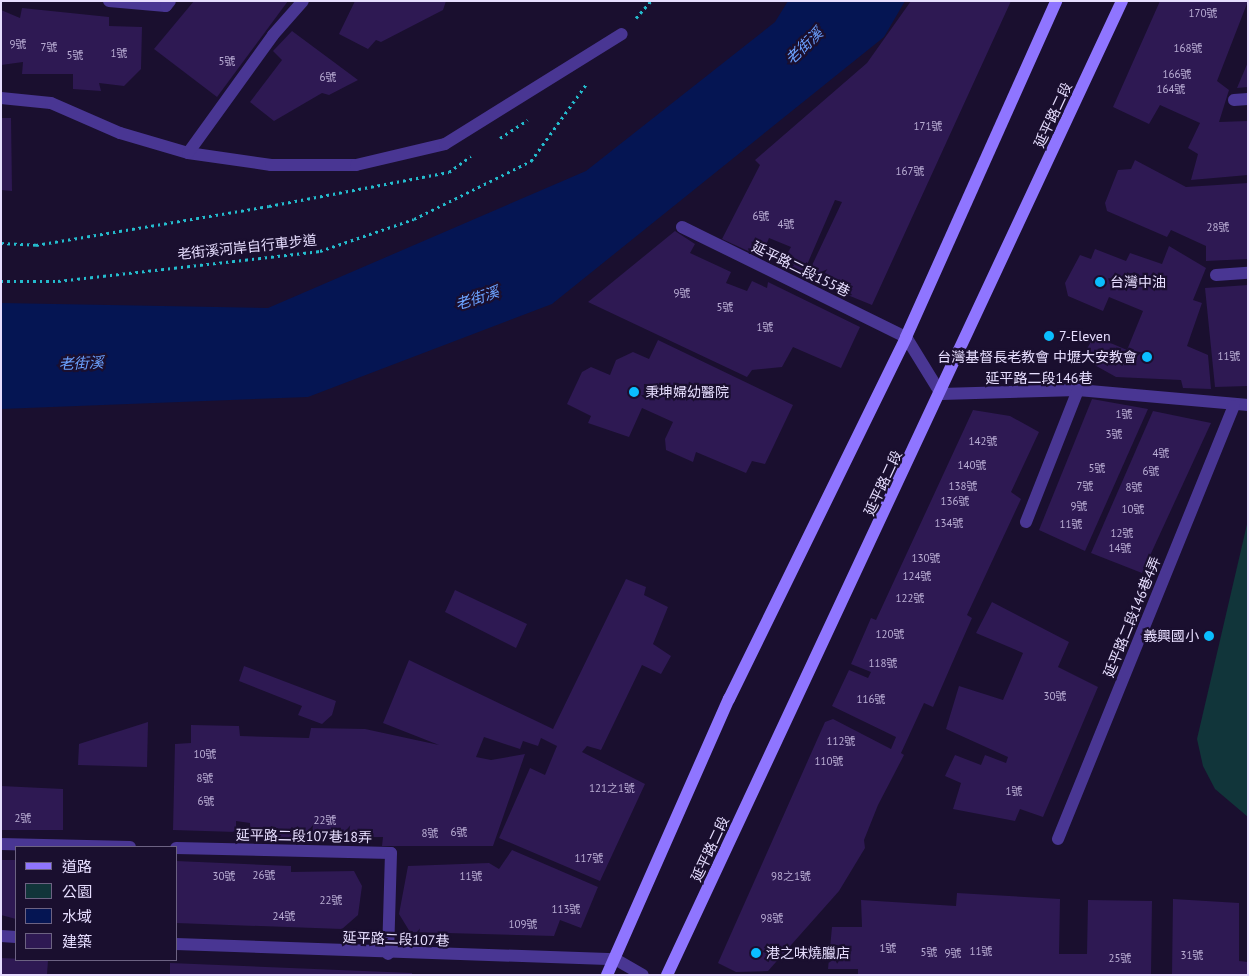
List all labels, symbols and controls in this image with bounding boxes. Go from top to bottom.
house number: 170號 [1189,6,1217,20]
water label: 老街溪 [782,24,826,68]
house number: 9號 [10,37,26,51]
house number: 7號 [41,40,57,54]
house number: 168號 [1174,41,1202,55]
house number: 1號 [111,46,127,60]
house number: 5號 [67,48,83,62]
house number: 5號 [219,54,235,68]
house number: 166號 [1163,67,1191,81]
house number: 6號 [320,70,336,84]
street label: 延平路二段 [1031,80,1075,150]
house number: 164號 [1157,82,1185,96]
house number: 171號 [914,119,942,133]
house number: 167號 [896,164,924,178]
house number: 6號 [753,209,769,223]
house number: 4號 [778,217,794,231]
house number: 28號 [1207,220,1229,234]
street label: 老街溪河岸自行車步道 [177,231,317,263]
street label: 延平路二段155巷 [749,238,853,300]
place label: 台灣中油 [1110,274,1166,290]
marker: 台灣中油 [1094,276,1106,288]
water label: 老街溪 [453,282,501,314]
house number: 9號 [674,286,690,300]
house number: 5號 [717,300,733,314]
house number: 1號 [757,320,773,334]
place label: 7-Eleven [1059,328,1111,344]
marker: 7-Eleven [1043,330,1055,342]
place label: 台灣基督長老教會 中壢大安教會 [937,349,1137,365]
house number: 11號 [1218,349,1240,363]
marker: 台灣基督長老教會 中壢大安教會 [1141,351,1153,363]
water label: 老街溪 [58,353,104,373]
street label: 延平路二段146巷 [986,370,1092,386]
place label: 秉坤婦幼醫院 [645,384,729,400]
marker: 秉坤婦幼醫院 [627,385,641,399]
house number: 1號 [1116,407,1132,421]
house number: 3號 [1106,427,1122,441]
house number: 142號 [969,434,997,448]
house number: 4號 [1153,446,1169,460]
street label: 延平路二段 [861,448,905,518]
house number: 140號 [958,458,986,472]
house number: 5號 [1089,461,1105,475]
house number: 6號 [1143,464,1159,478]
house number: 138號 [949,479,977,493]
house number: 7號 [1077,479,1093,493]
house number: 8號 [1126,480,1142,494]
house number: 136號 [941,494,969,508]
house number: 9號 [1071,499,1087,513]
house number: 10號 [1122,502,1144,516]
house number: 134號 [935,516,963,530]
house number: 11號 [1060,517,1082,531]
house number: 12號 [1111,526,1133,540]
house number: 14號 [1109,541,1131,555]
house number: 130號 [912,551,940,565]
street label: 延平路二段146巷4弄 [1100,554,1164,680]
house number: 124號 [903,569,931,583]
house number: 122號 [896,591,924,605]
house number: 120號 [876,627,904,641]
place label: 義興國小 [1143,628,1199,644]
marker: 義興國小 [1203,630,1215,642]
house number: 118號 [869,656,897,670]
house number: 30號 [1044,689,1066,703]
house number: 116號 [857,692,885,706]
house number: 112號 [827,734,855,748]
house number: 10號 [194,747,216,761]
house number: 110號 [815,754,843,768]
house number: 8號 [197,771,213,785]
house number: 121之1號 [589,781,635,795]
house number: 1號 [1006,784,1022,798]
house number: 6號 [198,794,214,808]
house number: 2號 [15,811,31,825]
house number: 22號 [314,813,336,827]
street label: 延平路二段 [688,814,732,884]
house number: 6號 [451,825,467,839]
street label: 延平路二段107巷18弄 [236,826,372,846]
house number: 8號 [422,826,438,840]
legend [15,846,178,961]
house number: 117號 [575,851,603,865]
text: 道路 [62,857,92,876]
house number: 26號 [253,868,275,882]
house number: 30號 [213,869,235,883]
house number: 11號 [460,869,482,883]
house number: 98之1號 [771,869,811,883]
text: 公園 [62,882,92,901]
house number: 22號 [320,893,342,907]
house number: 113號 [552,902,580,916]
text: 水域 [62,907,92,926]
house number: 24號 [273,909,295,923]
house number: 98號 [761,911,783,925]
house number: 109號 [509,917,537,931]
street label: 延平路二段107巷 [342,929,450,949]
text: 建築 [62,932,92,951]
house number: 1號 [880,941,896,955]
house number: 11號 [970,944,992,958]
place label: 港之味燒臘店 [766,945,850,961]
house number: 5號 [921,945,937,959]
house number: 9號 [945,946,961,960]
marker: 港之味燒臘店 [750,947,762,959]
house number: 31號 [1181,948,1203,962]
house number: 25號 [1109,951,1131,965]

